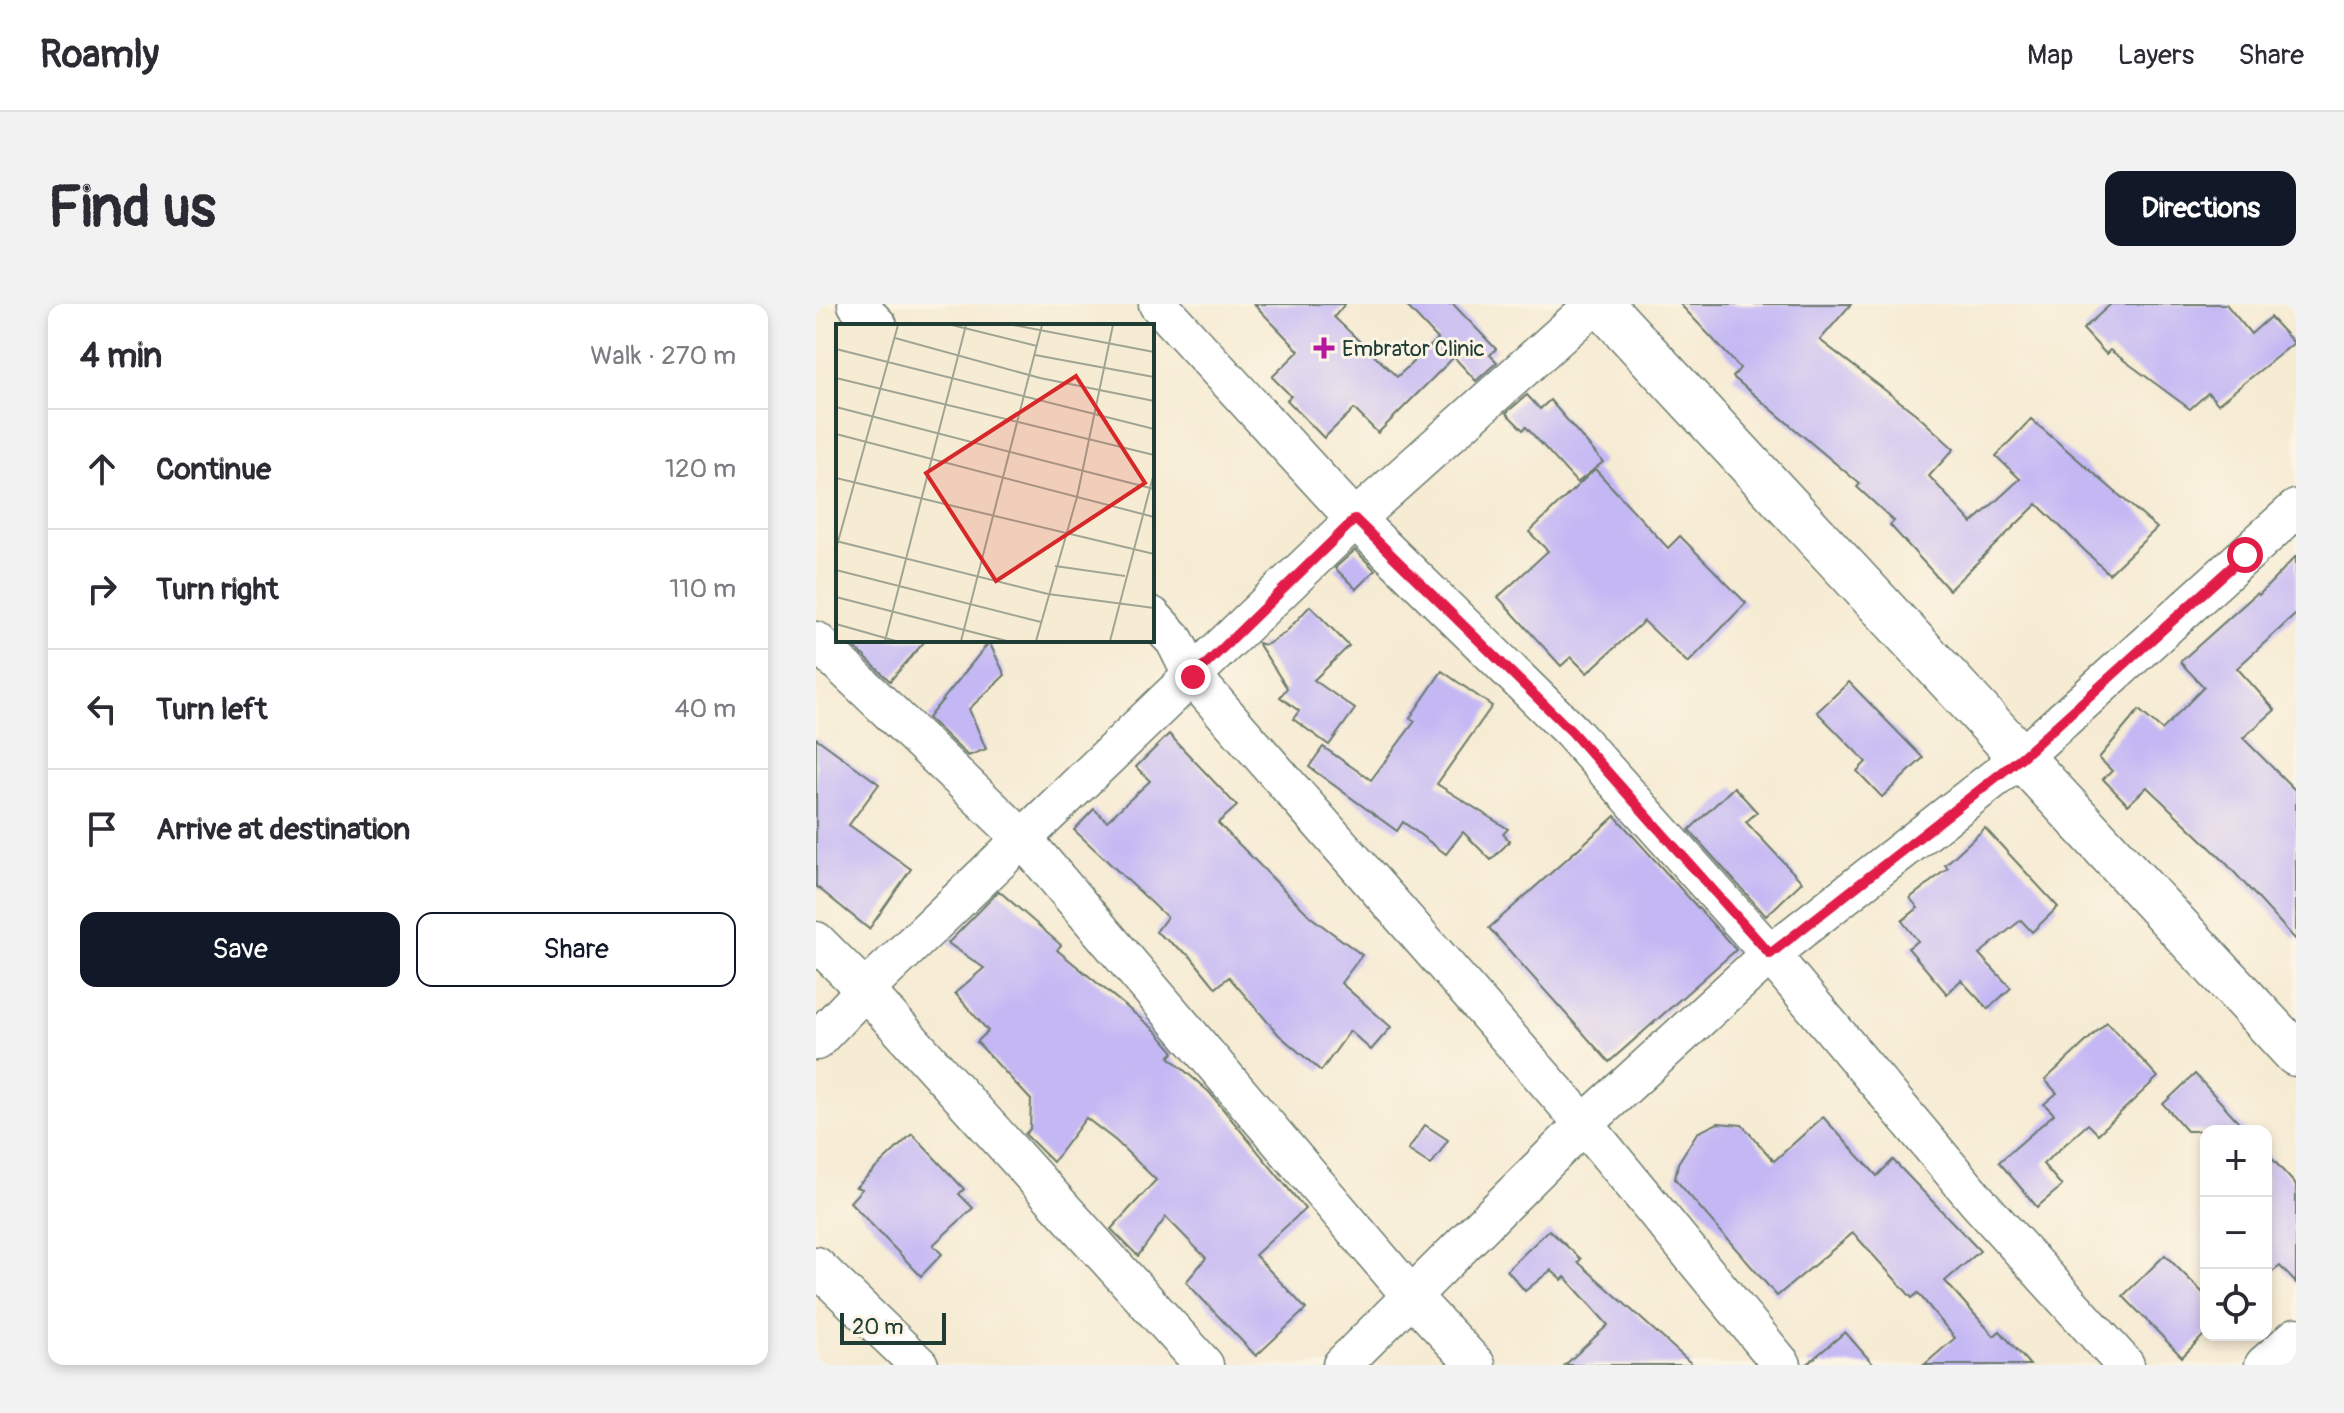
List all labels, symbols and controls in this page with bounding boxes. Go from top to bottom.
text: Roamly [40,31,159,79]
text: Map [2027,38,2073,73]
text: Layers [2117,38,2194,73]
text: Share [2238,38,2304,73]
button: Directions [2105,171,2296,246]
text: Find us [48,174,216,243]
inset map [836,324,1154,642]
text: 4 min [80,335,162,378]
place label: Embrator Clinic [1342,335,1485,363]
marker: Embrator Clinic [1313,337,1335,359]
text: Walk · 270 m [590,340,736,372]
icon: ahead [80,447,124,491]
text: Continue [156,451,271,488]
text: 120 m [665,453,736,485]
route start [2227,537,2263,573]
icon: right [80,567,124,611]
text: Turn right [156,571,279,608]
text: 110 m [669,573,736,605]
route end [1175,659,1211,695]
icon: left [80,687,124,731]
text: Turn left [156,691,267,728]
text: 40 m [674,693,736,725]
icon: arrive [80,807,124,851]
text: Arrive at destination [156,811,410,848]
button: Save [80,912,400,987]
button: Share [416,912,736,987]
map controls [2200,1125,2272,1341]
button: + [2200,1125,2272,1197]
button: − [2200,1197,2272,1269]
button: locate [2200,1269,2272,1341]
scale bar [840,1309,946,1345]
text: 20 m [852,1313,904,1341]

